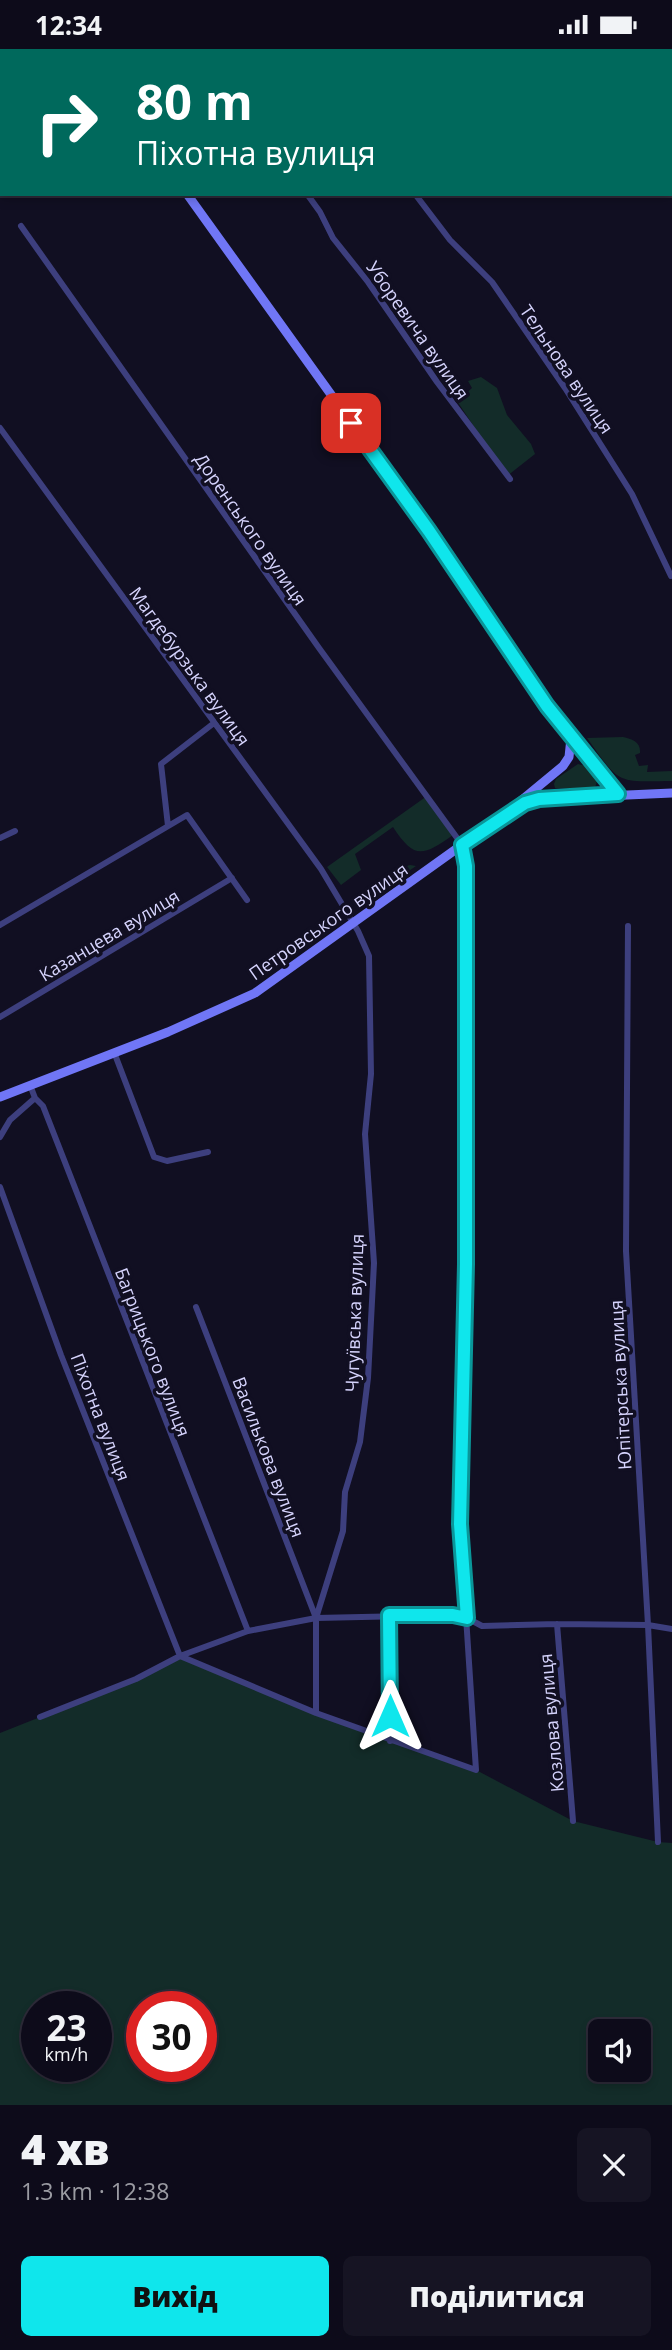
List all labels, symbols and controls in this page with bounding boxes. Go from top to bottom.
text: 12:34 [35,7,102,43]
text: 80 m [136,68,253,134]
icon: right [21,77,112,168]
text: Піхотна вулиця [136,131,376,174]
street label: Уборевича вулиця [361,256,475,404]
street label: Тельнова вулиця [515,300,619,438]
pin [321,393,381,453]
icon: arrive [332,404,370,442]
street label: Доренського вулиця [189,448,313,610]
street label: Магдебурзька вулиця [124,582,256,750]
street label: Петровського вулиця [244,857,412,985]
street label: Казанцева вулиця [34,884,184,986]
street label: Чугуївська вулиця [339,1233,369,1393]
street label: Багрицького вулиця [110,1264,196,1440]
street label: Юпітерська вулиця [604,1300,636,1470]
street label: Піхотна вулиця [66,1350,136,1484]
street label: Василькова вулиця [227,1373,311,1541]
street label: Козлова вулиця [533,1653,569,1793]
position arrow [353,1679,427,1753]
speed limit sign: 30 [126,1991,217,2082]
text: 23 [46,2004,87,2051]
map controls [588,2019,651,2082]
button: sound [588,2019,651,2082]
text: km/h [45,2042,88,2066]
text: 4 хв [21,2120,109,2177]
button: close [577,2128,651,2202]
text: 1.3 km · 12:38 [21,2175,169,2207]
button: Вихід [21,2256,329,2336]
button: Поділитися [343,2256,651,2336]

